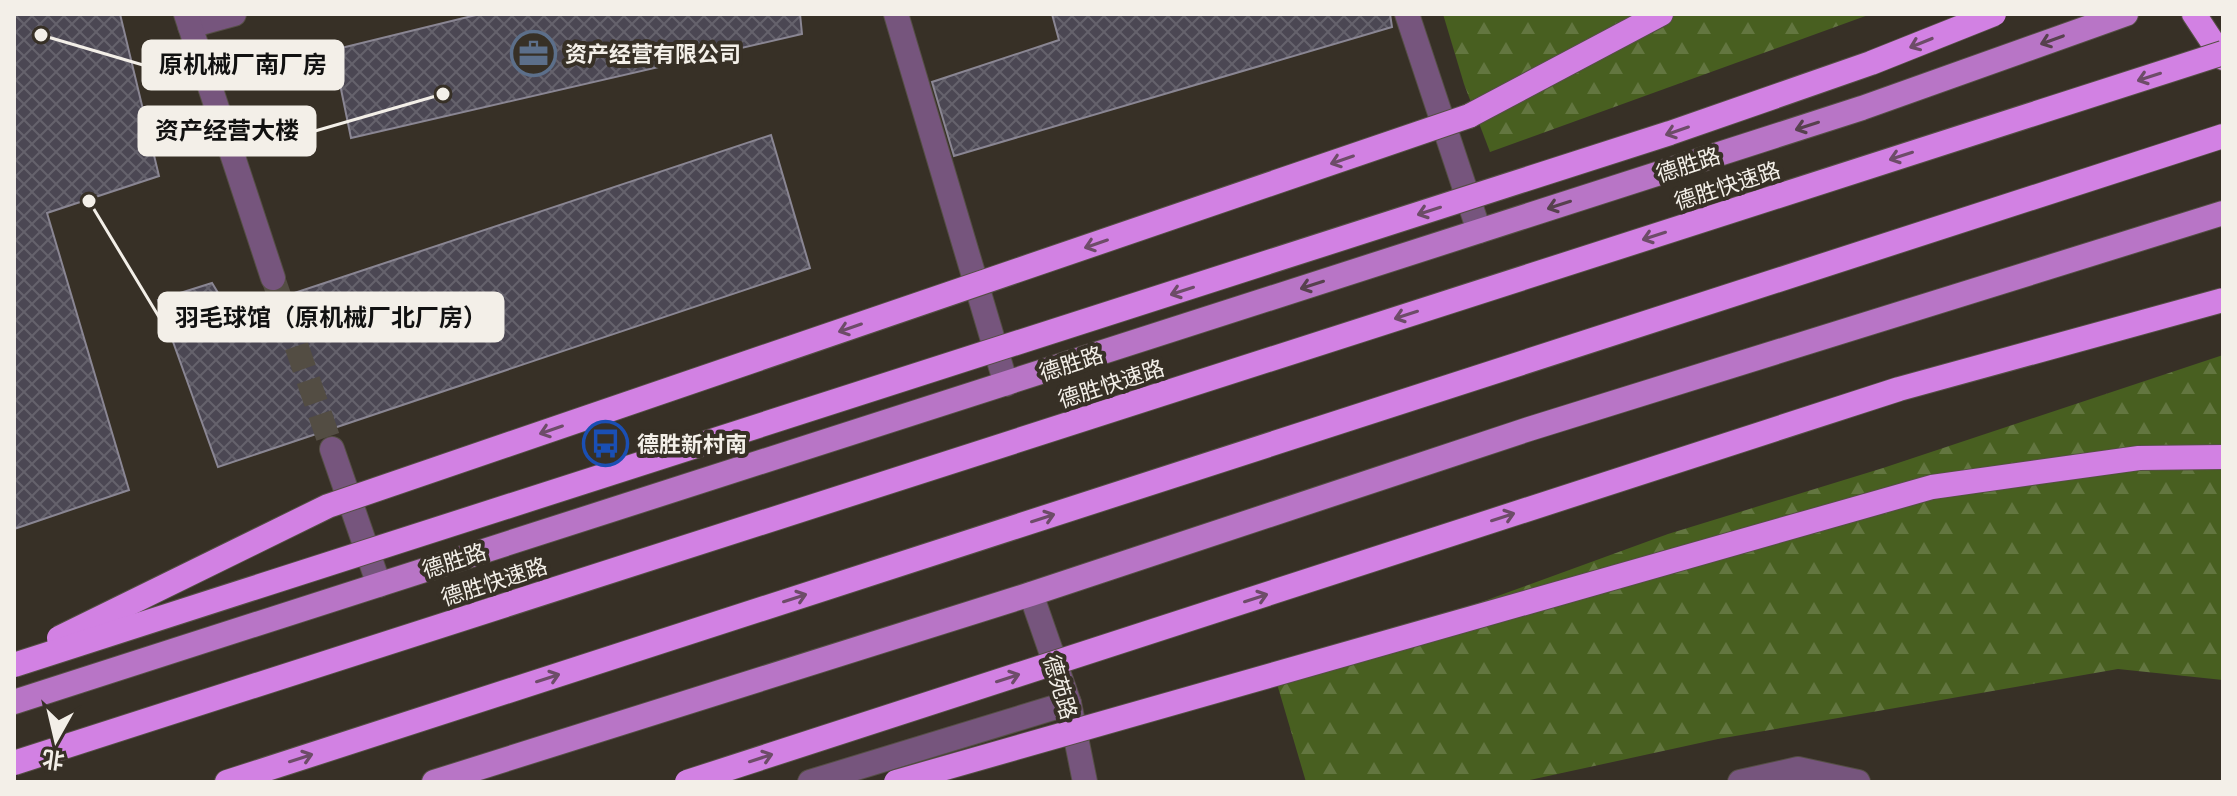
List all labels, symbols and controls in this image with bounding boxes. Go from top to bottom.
office icon: 资产经营有限公司 [510,29,558,77]
one-way arrow [2040,34,2065,48]
one-way arrow [1909,37,1934,51]
callout: 原机械厂南厂房 [143,41,343,89]
place label: 资产经营有限公司 [565,41,741,66]
text: 原机械厂南厂房 [159,51,327,78]
one-way arrow [2136,70,2161,85]
callout: 资产经营大楼 [139,107,315,155]
text: 资产经营大楼 [155,117,299,144]
one-way arrow [1794,119,1819,134]
one-way arrow [1664,124,1689,139]
street label: 德胜路 [1653,142,1723,186]
one-way arrow [1889,149,1915,164]
one-way arrow [1330,153,1355,168]
street label: 德胜快速路 [1671,156,1783,214]
one-way arrow [1547,199,1572,213]
one-way arrow [1417,204,1443,219]
one-way arrow [1641,229,1666,244]
one-way arrow [1084,237,1109,252]
one-way arrow [1299,278,1325,293]
one-way arrow [1170,285,1195,300]
callout: 羽毛球馆（原机械厂北厂房） [159,293,503,341]
text: 羽毛球馆（原机械厂北厂房） [175,304,487,331]
one-way arrow [1394,309,1419,323]
one-way arrow [838,321,863,336]
street label: 德胜路 [1036,341,1106,385]
street label: 德胜快速路 [1055,354,1167,412]
bus stop icon: 德胜新村南 [582,419,630,467]
one-way arrow [539,424,564,439]
place label: 德胜新村南 [637,431,747,456]
one-way arrow [1030,509,1055,524]
one-way arrow [1490,509,1515,524]
street label: 德胜路 [419,538,489,582]
street label: 德胜快速路 [438,552,550,610]
one-way arrow [1243,589,1268,604]
one-way arrow [782,590,808,605]
street label: 德苑路 [1039,652,1083,722]
one-way arrow [996,669,1021,684]
one-way arrow [535,670,560,684]
north arrow [16,700,96,780]
text: 北 [41,746,66,774]
one-way arrow [287,750,313,765]
one-way arrow [748,750,773,764]

